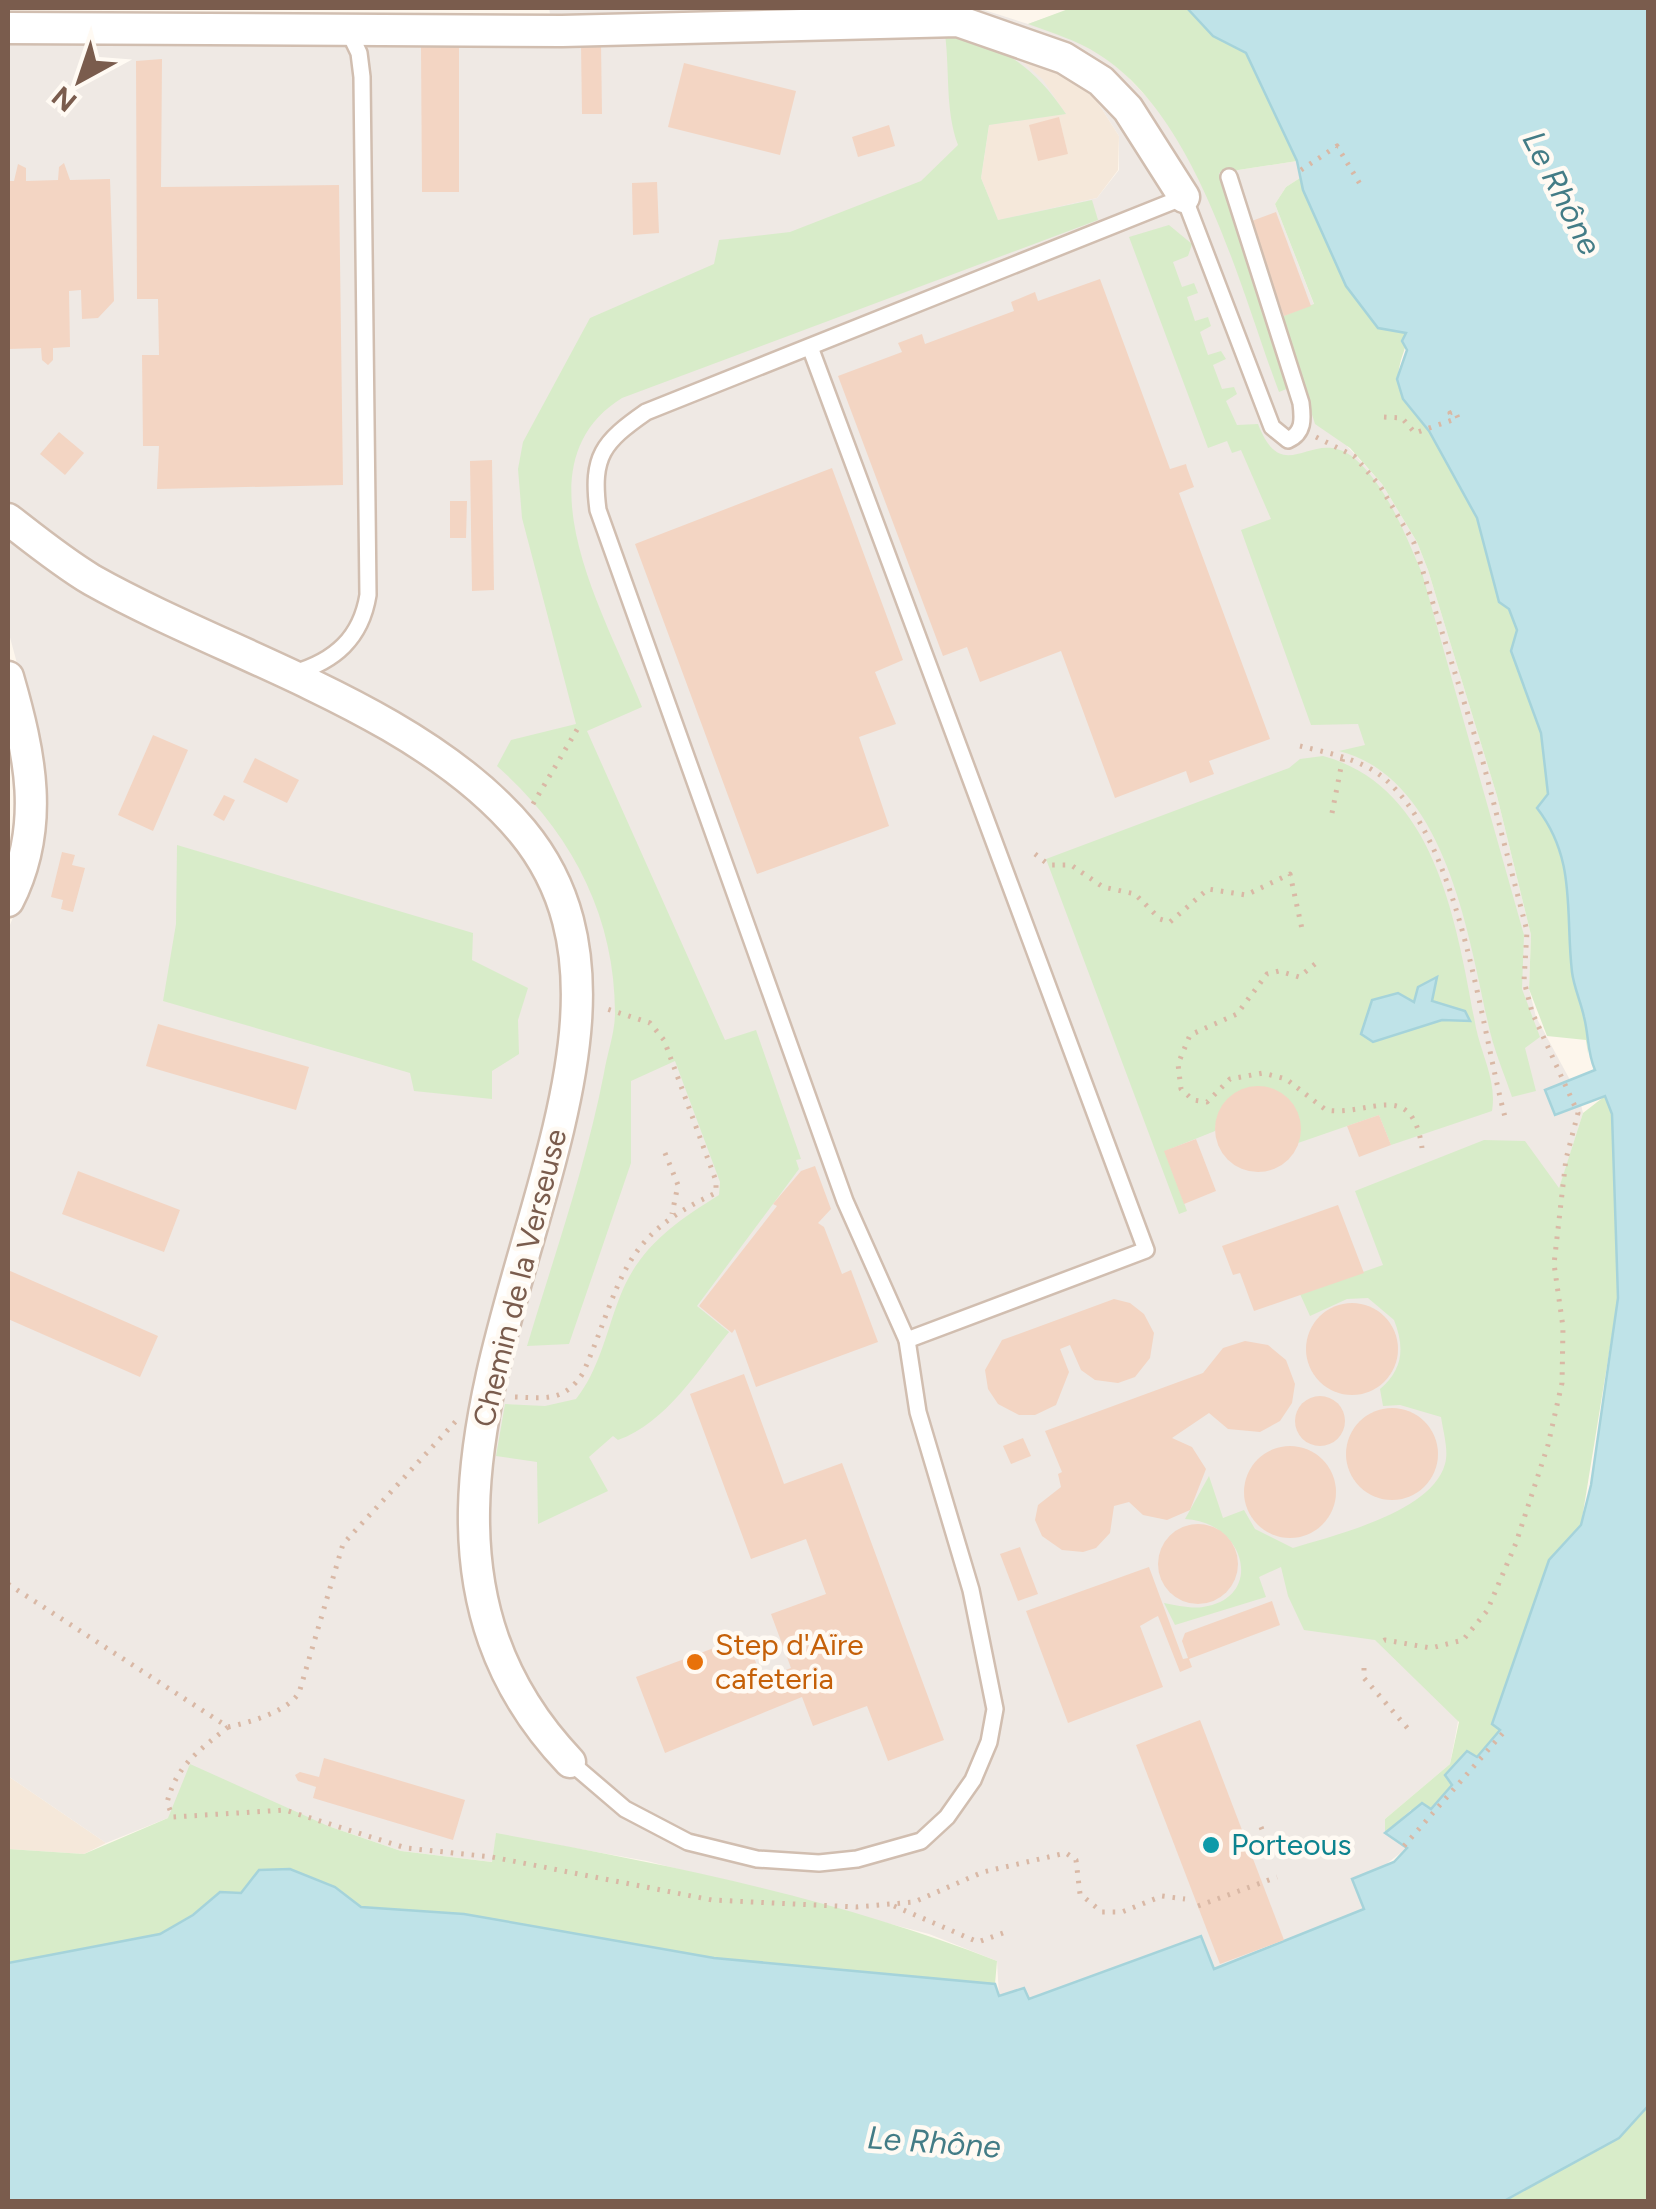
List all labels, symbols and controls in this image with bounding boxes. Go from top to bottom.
north arrow [30,30,130,130]
text: N [45,79,83,119]
water label: Le Rhône [1515,125,1609,261]
street label: Chemin de la Verseuse [465,1125,574,1431]
place label: Step d'Aïre cafeteria [715,1626,864,1697]
marker: Step d'Aïre cafeteria [684,1651,706,1673]
place label: Porteous [1231,1826,1351,1863]
marker: Porteous [1200,1834,1222,1856]
water label: Le Rhône [866,2118,1002,2166]

